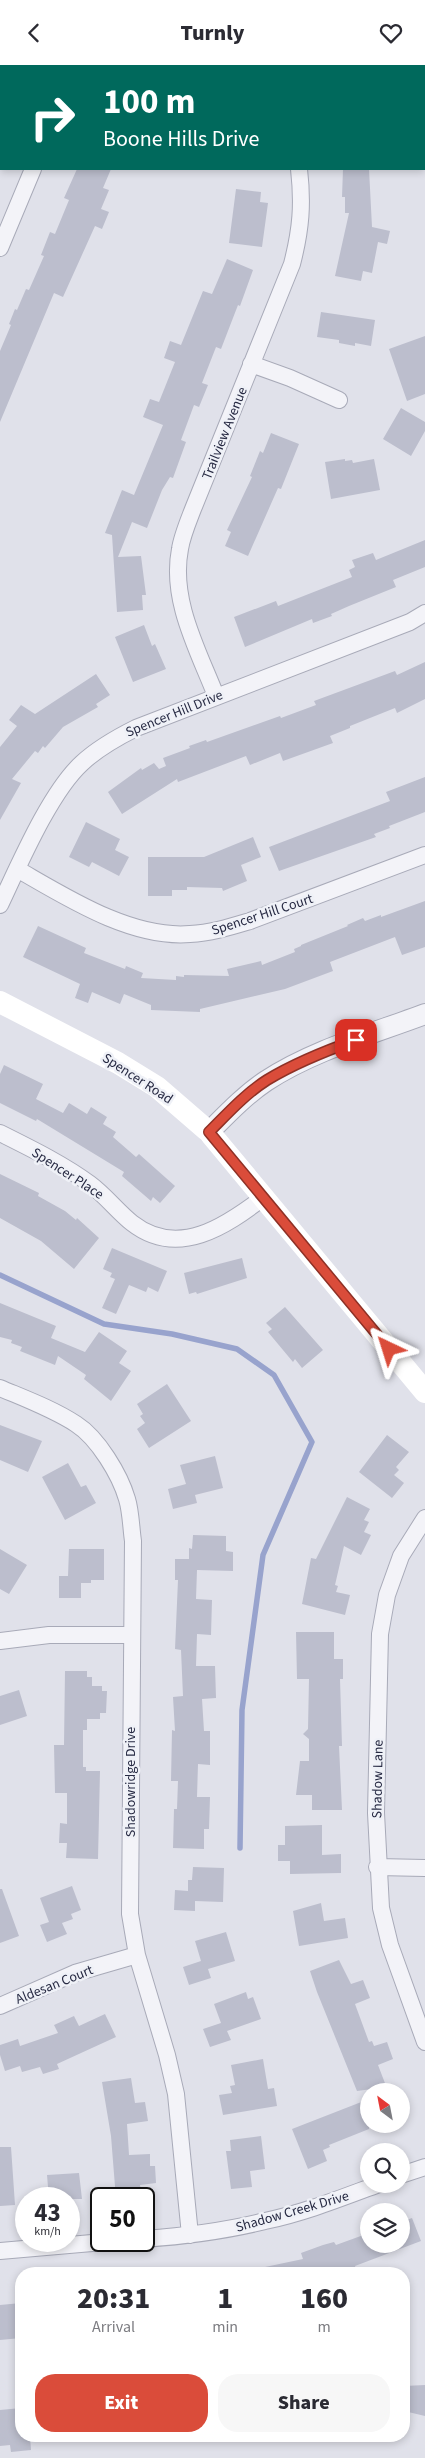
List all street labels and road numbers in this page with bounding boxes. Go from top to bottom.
street label: Trailview Avenue [197,384,253,483]
street label: Spencer Hill Drive [123,685,226,743]
street label: Spencer Hill Court [209,889,316,941]
street label: Spencer Road [98,1049,177,1109]
street label: Spencer Place [28,1143,107,1205]
street label: Shadowridge Drive [121,1727,141,1837]
street label: Shadow Lane [367,1739,389,1819]
street label: Aldesan Court [13,1960,96,2010]
street label: Shadow Creek Drive [233,2186,351,2238]

